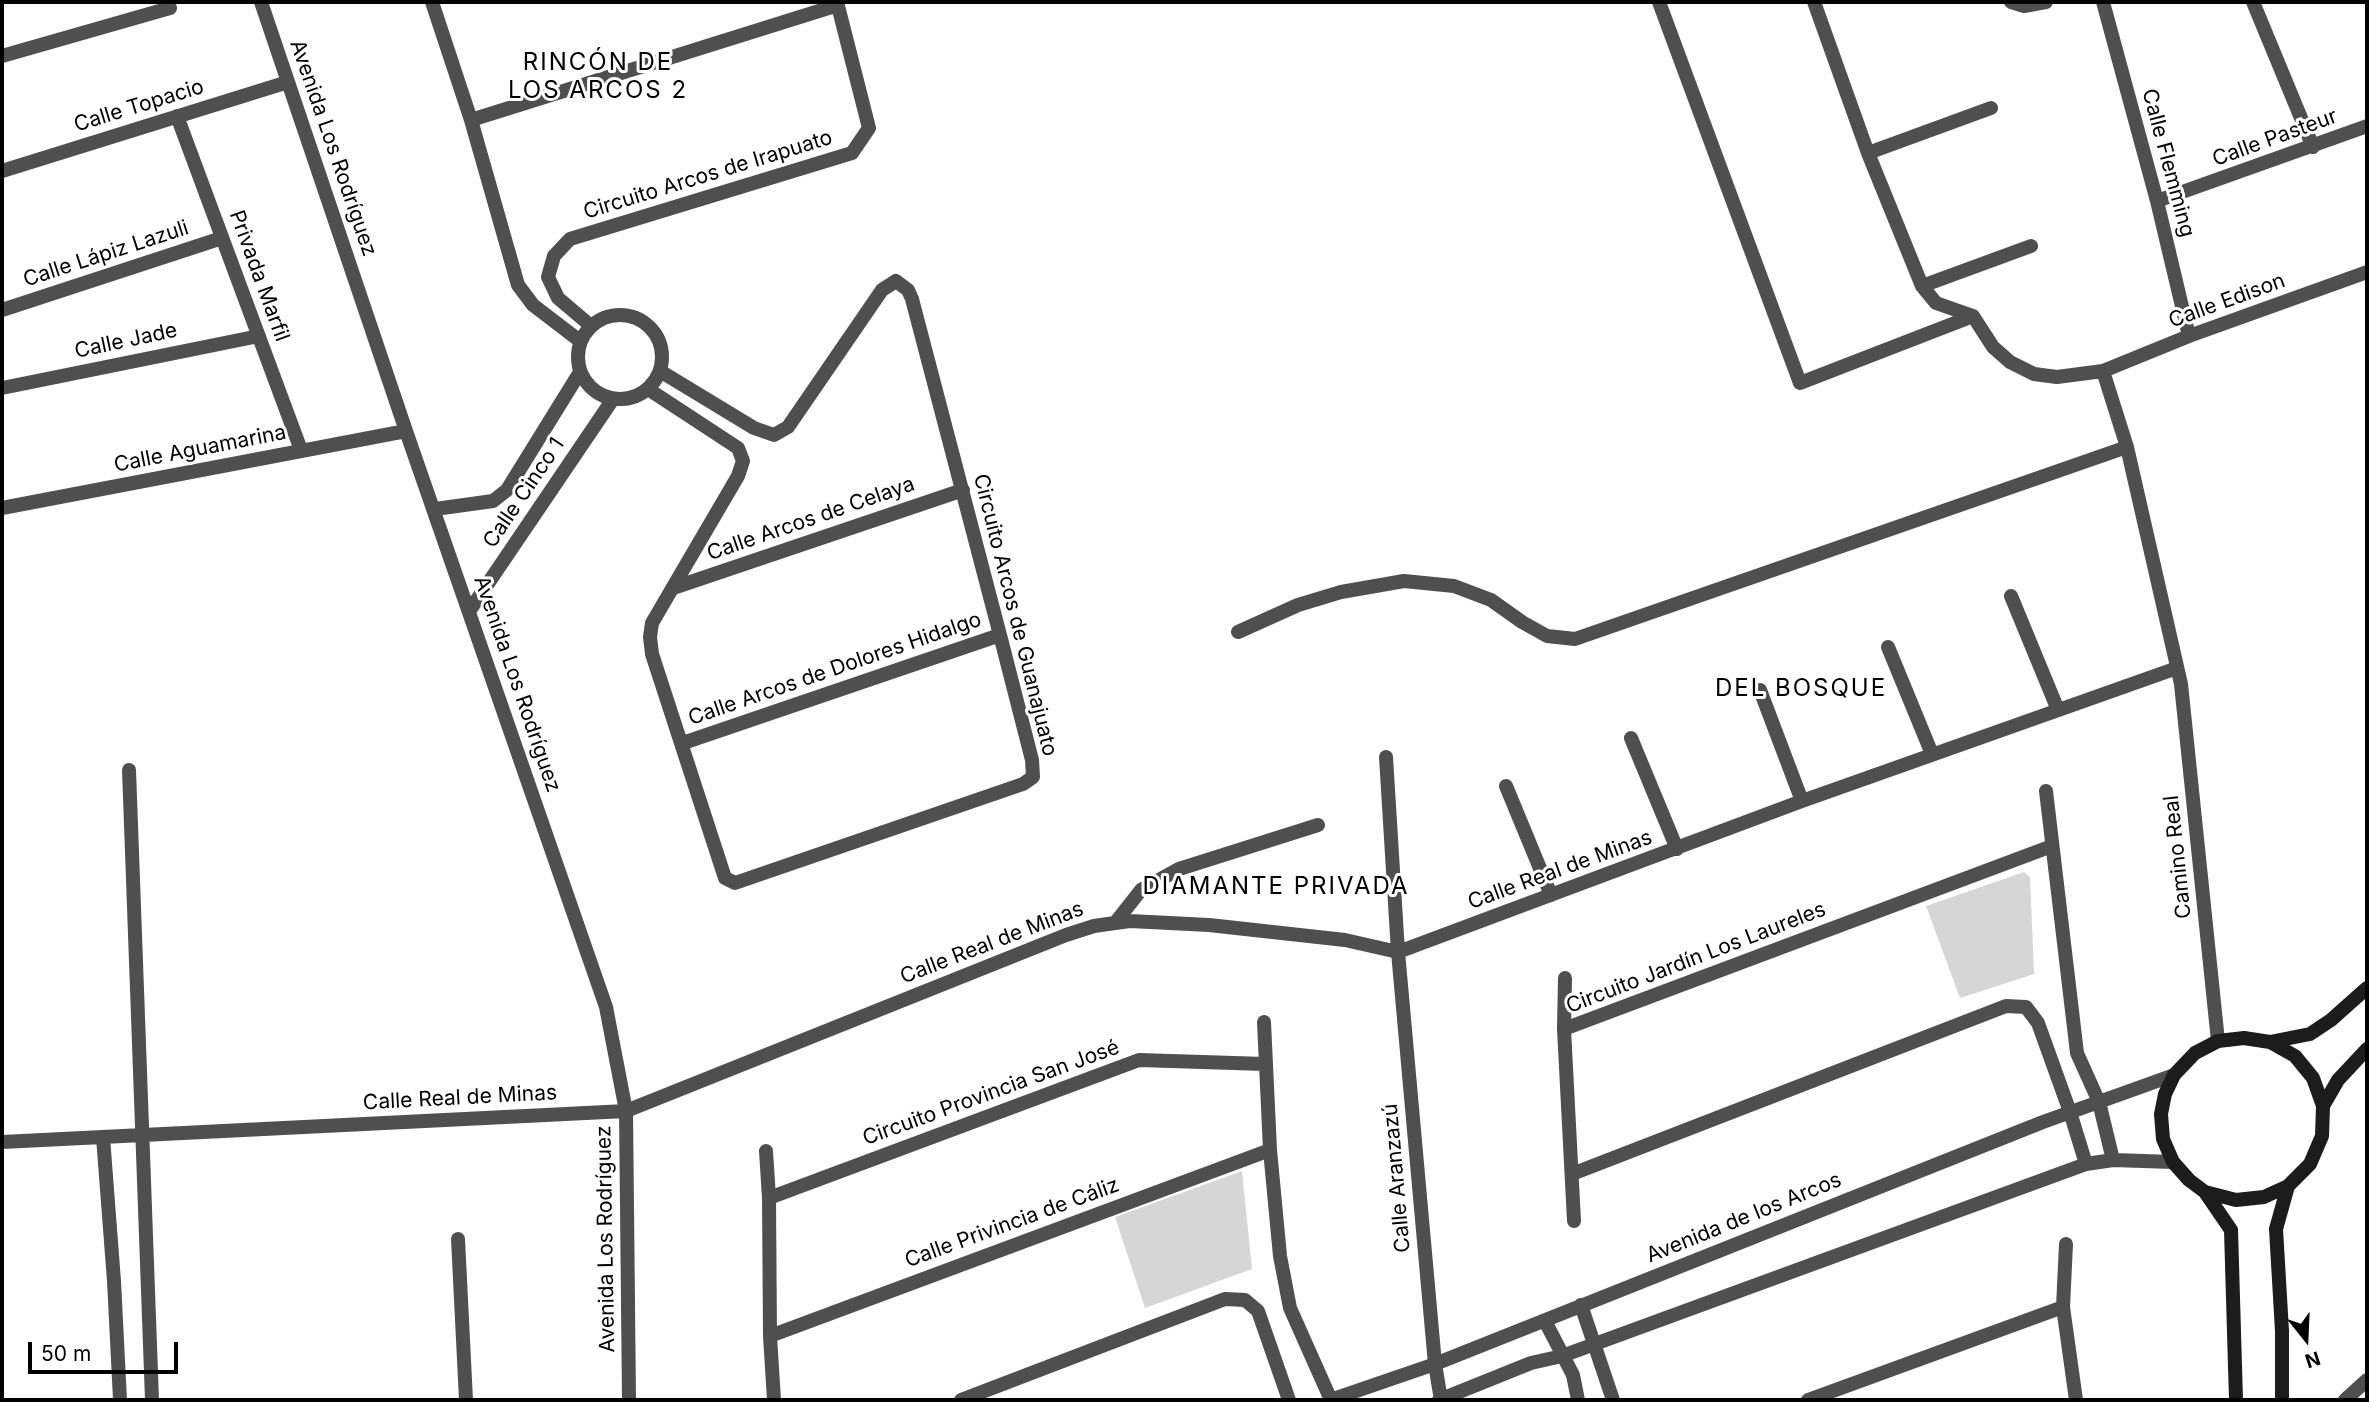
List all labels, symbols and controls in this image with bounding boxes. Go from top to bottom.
street label: Avenida Los Rodríguez [284,37,382,259]
district label: RINCÓN DE LOS ARCOS 2 [509,49,687,105]
street label: Calle Topacio [71,74,207,138]
street label: Calle Flemming [2136,86,2200,240]
street label: Calle Pasteur [2209,104,2341,172]
street label: Circuito Arcos de Irapuato [581,125,835,225]
street label: Privada Marfil [224,207,294,345]
street label: Calle Lápiz Lazuli [20,215,192,293]
street label: Calle Edison [2165,268,2289,334]
street label: Calle Jade [72,318,180,364]
street label: Calle Aguamarina [112,420,288,478]
street label: Calle Cinco 1 [478,433,570,553]
street label: Circuito Arcos de Guanajuato [968,471,1062,759]
street label: Calle Arcos de Celaya [704,472,918,566]
street label: Avenida Los Rodríguez [468,573,566,795]
street label: Calle Arcos de Dolores Hidalgo [685,607,985,731]
district label: DEL BOSQUE [1716,675,1886,703]
street label: Camino Real [2159,794,2197,920]
street label: Calle Real de Minas [1464,825,1656,915]
district label: DIAMANTE PRIVADA [1144,873,1408,901]
street label: Calle Real de Minas [897,896,1087,990]
street label: Circuito Jardín Los Laureles [1563,897,1829,1019]
street label: Circuito Provincia San José [859,1035,1123,1151]
street label: Calle Real de Minas [362,1080,558,1116]
street label: Calle Aranzazú [1378,1102,1416,1254]
street label: Avenida Los Rodríguez [591,1125,621,1353]
street label: Avenida de los Arcos [1643,1167,1845,1269]
street label: Calle Privincia de Cáliz [901,1172,1123,1274]
north arrow [2271,1304,2341,1374]
scale bar [32,1328,182,1372]
text: 50 m [41,1341,91,1366]
text: N [2302,1346,2323,1373]

